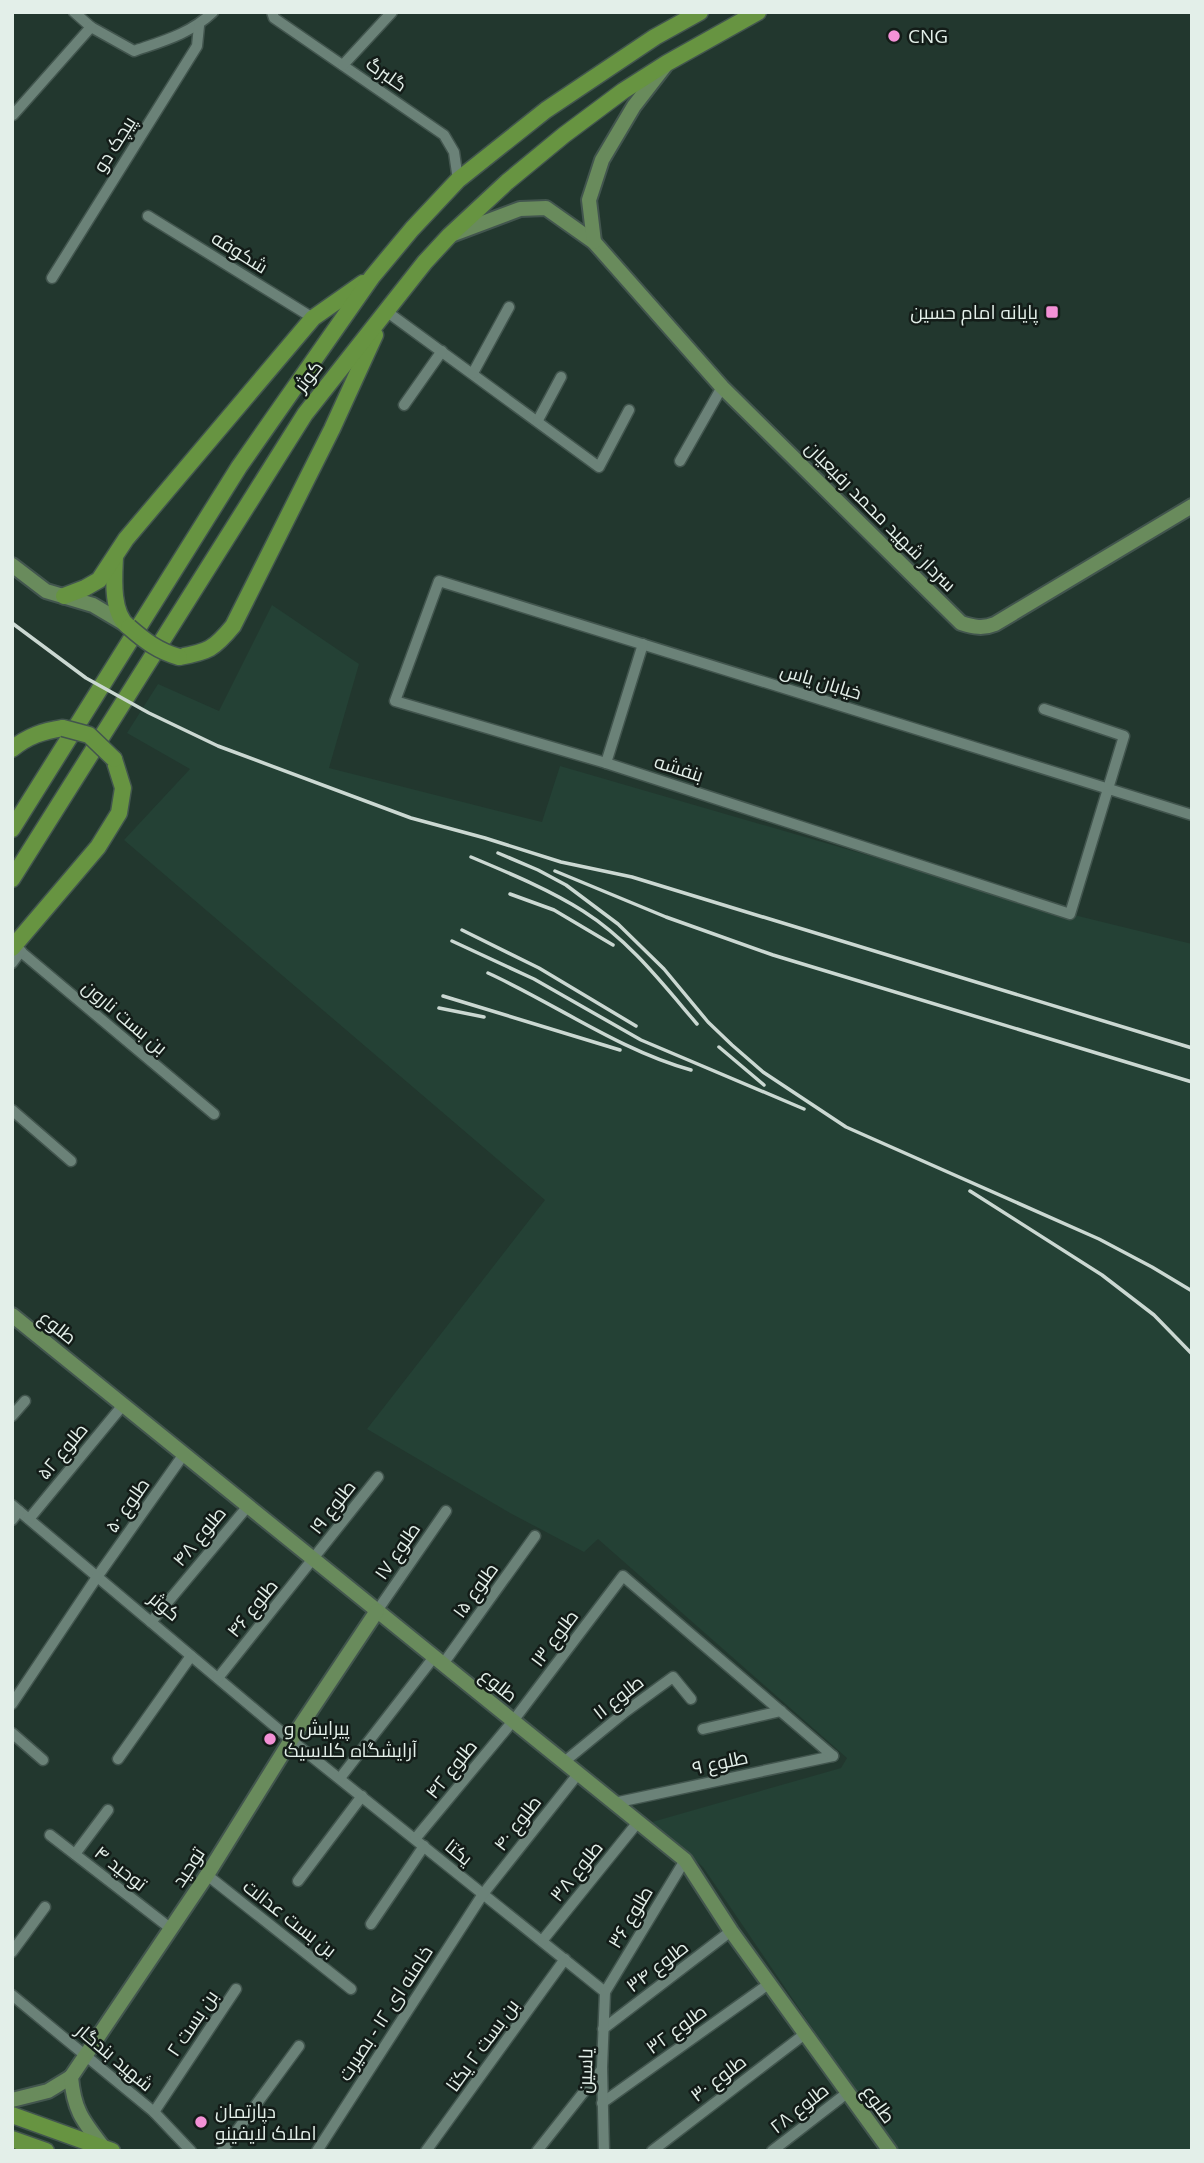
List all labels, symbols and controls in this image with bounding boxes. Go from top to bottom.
place label: CNG [908,23,948,49]
marker: CNG [886,28,902,44]
street label: گلبرگ [361,50,413,98]
street label: پیچک دو [87,111,141,177]
street label: شکوفه [207,225,273,279]
place label: پایانه امام حسین [910,299,1038,326]
marker: پایانه امام حسین [1044,304,1060,320]
street label: کوثر [287,355,329,398]
street label: سردار شهید محمد رفیعیان [800,435,962,597]
street label: خیابان یاس [777,656,865,706]
street label: بنفشه [651,748,707,788]
street label: بن بست نارون [77,974,173,1060]
street label: طلوع [33,1304,82,1351]
street label: طلوع ۵۲ [31,1417,94,1486]
street label: طلوع ۵۰ [99,1472,156,1538]
street label: طلوع ۱۹ [303,1475,362,1540]
street label: طلوع ۴۸ [166,1501,232,1572]
street label: طلوع ۱۷ [368,1517,427,1585]
street label: طلوع ۱۵ [446,1557,505,1624]
street label: طلوع ۴۶ [220,1573,284,1643]
street label: کوثر [143,1585,186,1627]
street label: طلوع ۱۳ [524,1604,585,1672]
street label: طلوع [474,1662,523,1709]
street label: طلوع ۱۱ [587,1669,650,1726]
place label: پیرایش و آرایشگاه کلاسیک [284,1715,417,1763]
marker: پیرایش و آرایشگاه کلاسیک [262,1731,278,1747]
street label: طلوع ۴۲ [419,1734,484,1805]
street label: طلوع ۹ [690,1743,750,1782]
street label: طلوع ۴۰ [487,1790,548,1857]
street label: یکتا [440,1833,478,1871]
street label: طلوع ۳۸ [544,1835,609,1907]
street label: توحید ۴ [89,1839,153,1897]
street label: توحید [166,1842,210,1892]
street label: بن بست عدالت [238,1873,342,1963]
street label: طلوع ۳۶ [601,1881,660,1953]
street label: طلوع ۳۴ [620,1934,694,1999]
street label: خامنه ای ۱۲ - بصیرت [332,1940,438,2086]
street label: بن بست ۲ [160,1985,224,2061]
street label: بن بست ۲ یکتا [439,1993,525,2097]
street label: طلوع ۳۲ [640,1998,712,2061]
street label: شهید بندگار [70,2016,159,2097]
street label: یاسین [572,2048,598,2094]
street label: طلوع ۳۰ [685,2048,752,2108]
street label: طلوع ۲۸ [764,2077,835,2140]
street label: طلوع [856,2080,902,2129]
place label: دپارتمان املاک لایفینو [215,2098,317,2146]
marker: دپارتمان املاک لایفینو [193,2114,209,2130]

